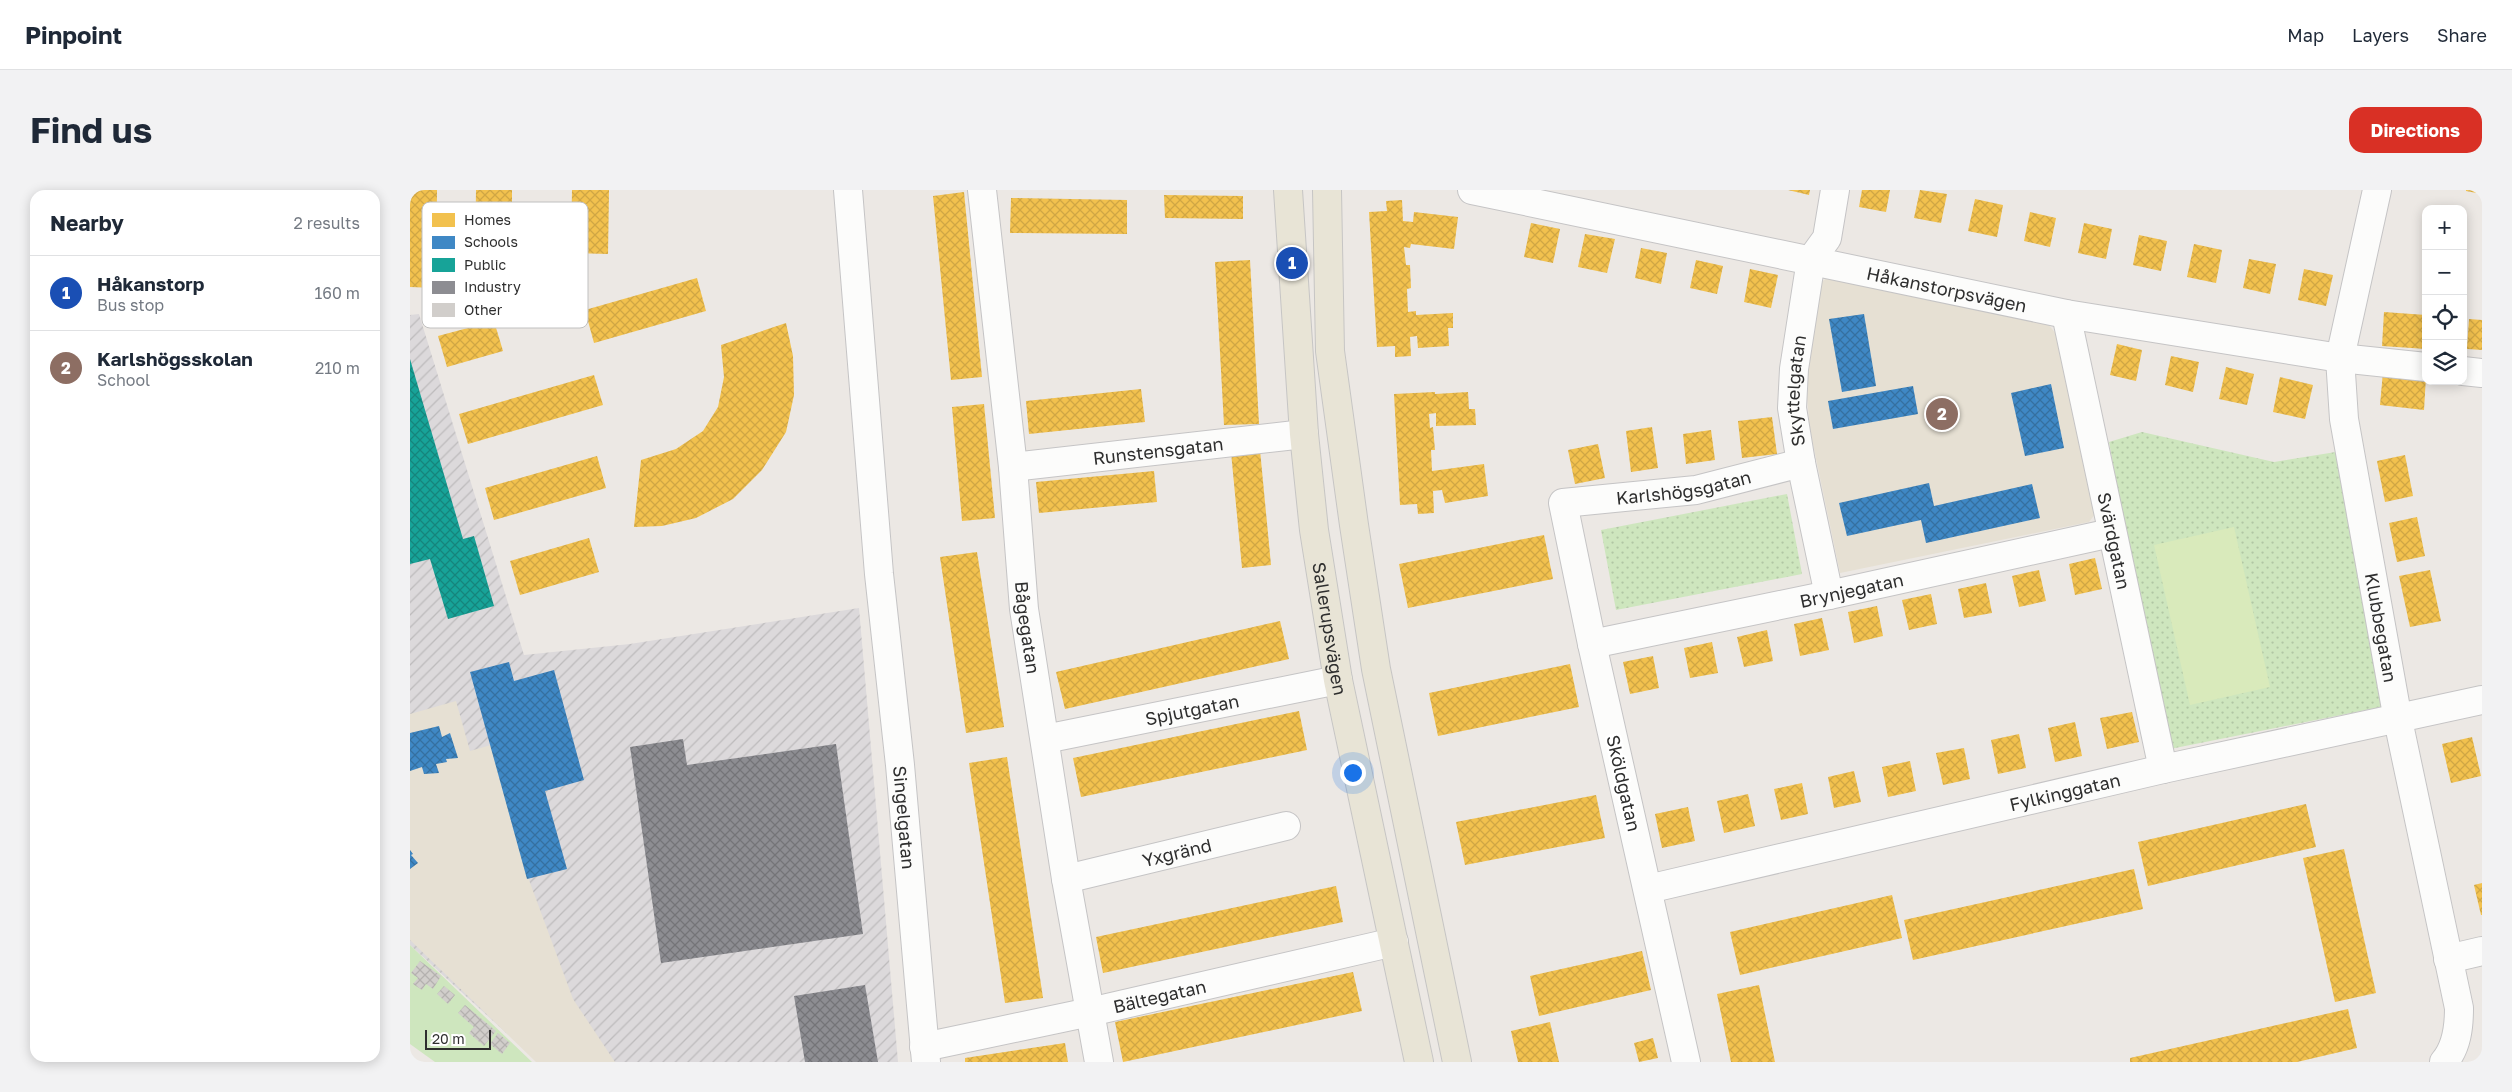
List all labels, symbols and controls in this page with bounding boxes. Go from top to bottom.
text: Pinpoint [25,20,122,49]
text: Map [2287,24,2324,46]
text: Layers [2352,24,2409,46]
text: Share [2437,24,2487,46]
button: Directions [2349,107,2482,153]
text: Find us [30,109,152,151]
legend [422,202,588,328]
map controls [2422,205,2467,385]
button: + [2422,205,2467,250]
text: Nearby [50,210,124,236]
text: Homes [464,211,511,228]
text: 2 results [294,213,360,233]
text: Schools [464,233,518,250]
pin: 1 [1276,244,1308,282]
button: − [2422,250,2467,295]
text: Public [464,256,506,273]
street label: Håkanstorpsvägen [1865,262,2029,317]
text: Håkanstorp [97,272,204,295]
text: Industry [464,278,521,295]
text: 1 [62,283,70,303]
text: 160 m [314,283,360,303]
text: Bus stop [97,295,164,315]
button: locate [2422,295,2467,340]
text: Other [464,301,503,318]
street label: Skyttelgatan [1781,333,1810,448]
button: layers [2422,340,2467,385]
text: Karlshögsskolan [97,347,253,370]
text: 2 [61,358,71,378]
text: 210 m [315,358,360,378]
text: School [97,370,150,390]
pin: 2 [1926,395,1958,433]
street label: Runstensgatan [1092,432,1225,469]
street label: Karlshögsgatan [1615,465,1753,509]
street label: Svärdgatan [2093,490,2135,591]
street label: Sallerupsvägen [1308,561,1352,697]
street label: Brynjegatan [1798,568,1905,612]
street label: Klubbegatan [2361,571,2402,684]
street label: Bågegatan [1011,580,1045,675]
street label: Spjutgatan [1143,689,1241,730]
street label: Sköldgatan [1602,733,1646,833]
your location [1340,760,1366,786]
street label: Singelgatan [889,765,920,870]
street label: Fylkinggatan [2007,768,2122,815]
street label: Yxgränd [1140,833,1214,871]
street label: Bältegatan [1111,975,1208,1017]
scale bar [425,1027,491,1050]
text: 20 m [432,1030,465,1047]

